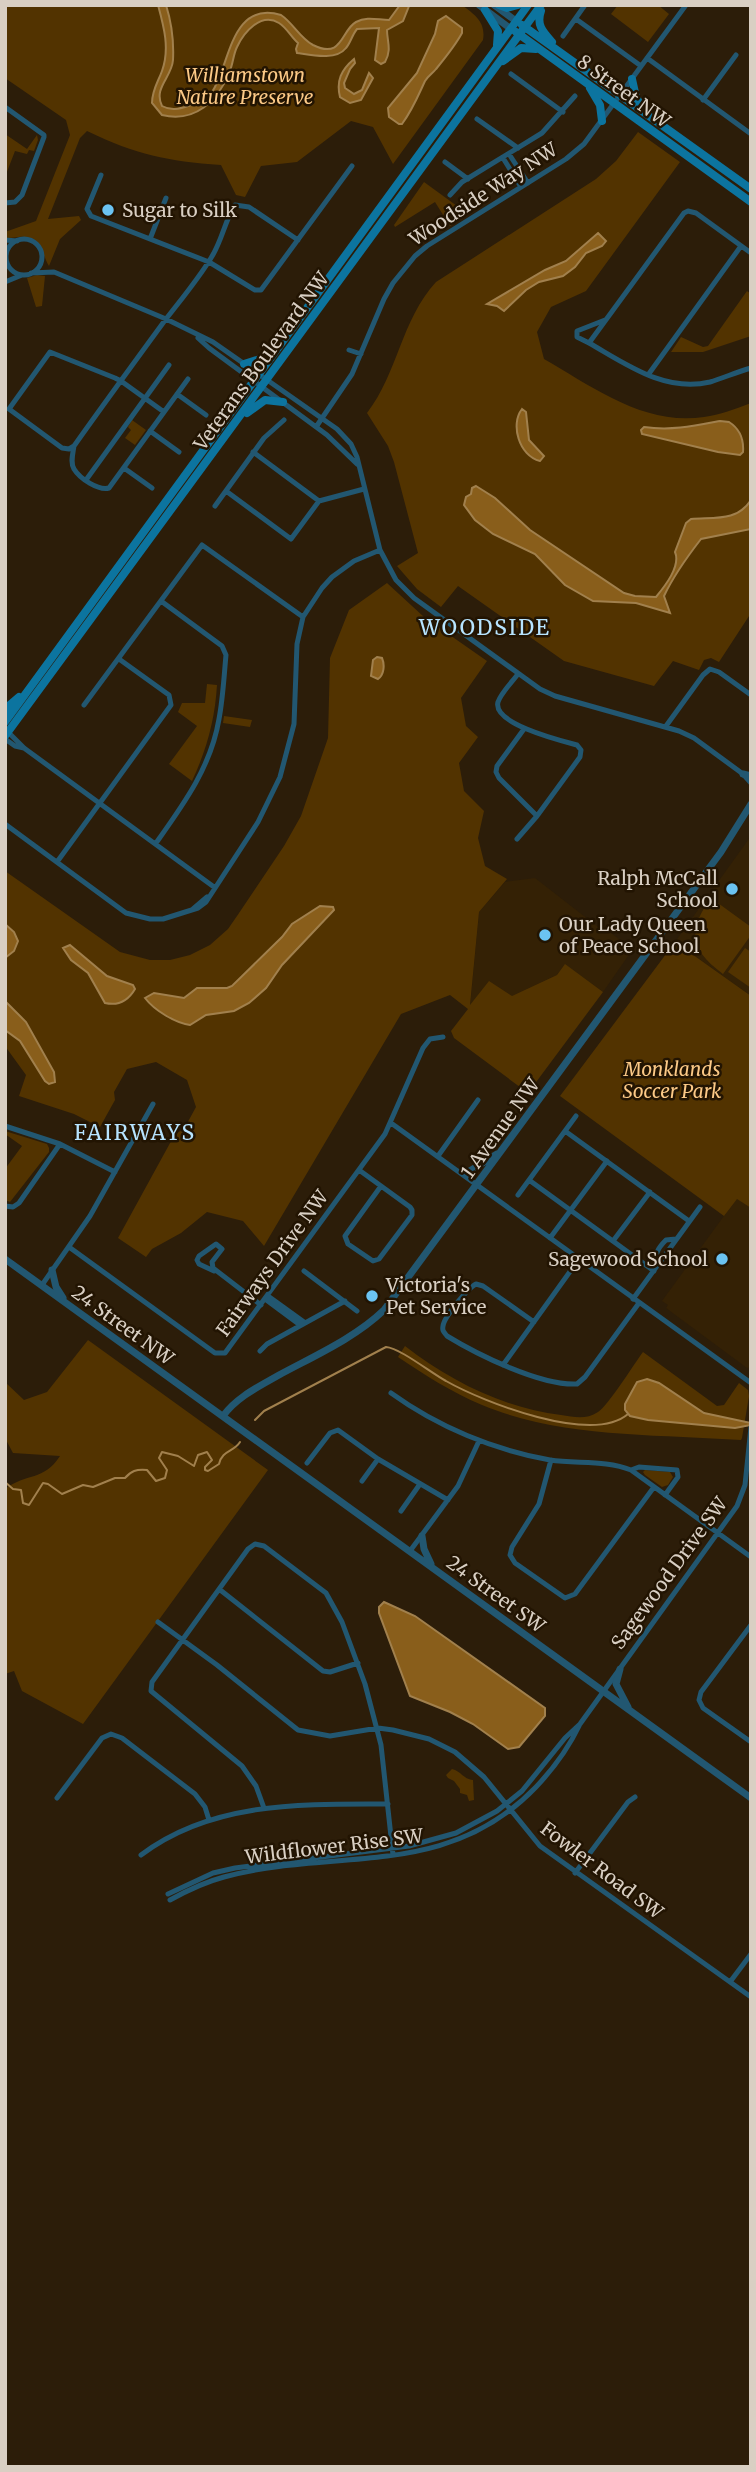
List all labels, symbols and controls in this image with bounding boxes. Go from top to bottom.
street label: 8 Street NW [573,49,676,133]
park label: Williamstown Nature Preserve [176,63,314,109]
street label: Woodside Way NW [404,137,563,251]
place label: Sugar to Silk [122,198,237,222]
marker: Sugar to Silk [100,202,116,218]
street label: Veterans Boulevard NW [188,266,334,456]
district label: WOODSIDE [418,614,551,641]
place label: Ralph McCall School [597,866,718,912]
marker: Ralph McCall School [724,881,740,897]
place label: Our Lady Queen of Peace School [559,912,706,958]
marker: Our Lady Queen of Peace School [537,927,553,943]
park label: Monklands Soccer Park [622,1057,722,1103]
street label: 1 Avenue NW [455,1072,545,1183]
district label: FAIRWAYS [74,1119,196,1146]
street label: Fairways Drive NW [211,1184,334,1341]
place label: Sagewood School [548,1247,708,1271]
marker: Sagewood School [714,1251,730,1267]
place label: Victoria's Pet Service [385,1273,487,1319]
street label: 24 Street NW [67,1280,180,1371]
marker: Victoria's Pet Service [364,1288,380,1304]
street label: Sagewood Drive SW [606,1491,733,1654]
street label: 24 Street SW [442,1550,551,1638]
street label: Fowler Road SW [536,1816,669,1925]
street label: Wildflower Rise SW [243,1823,425,1869]

